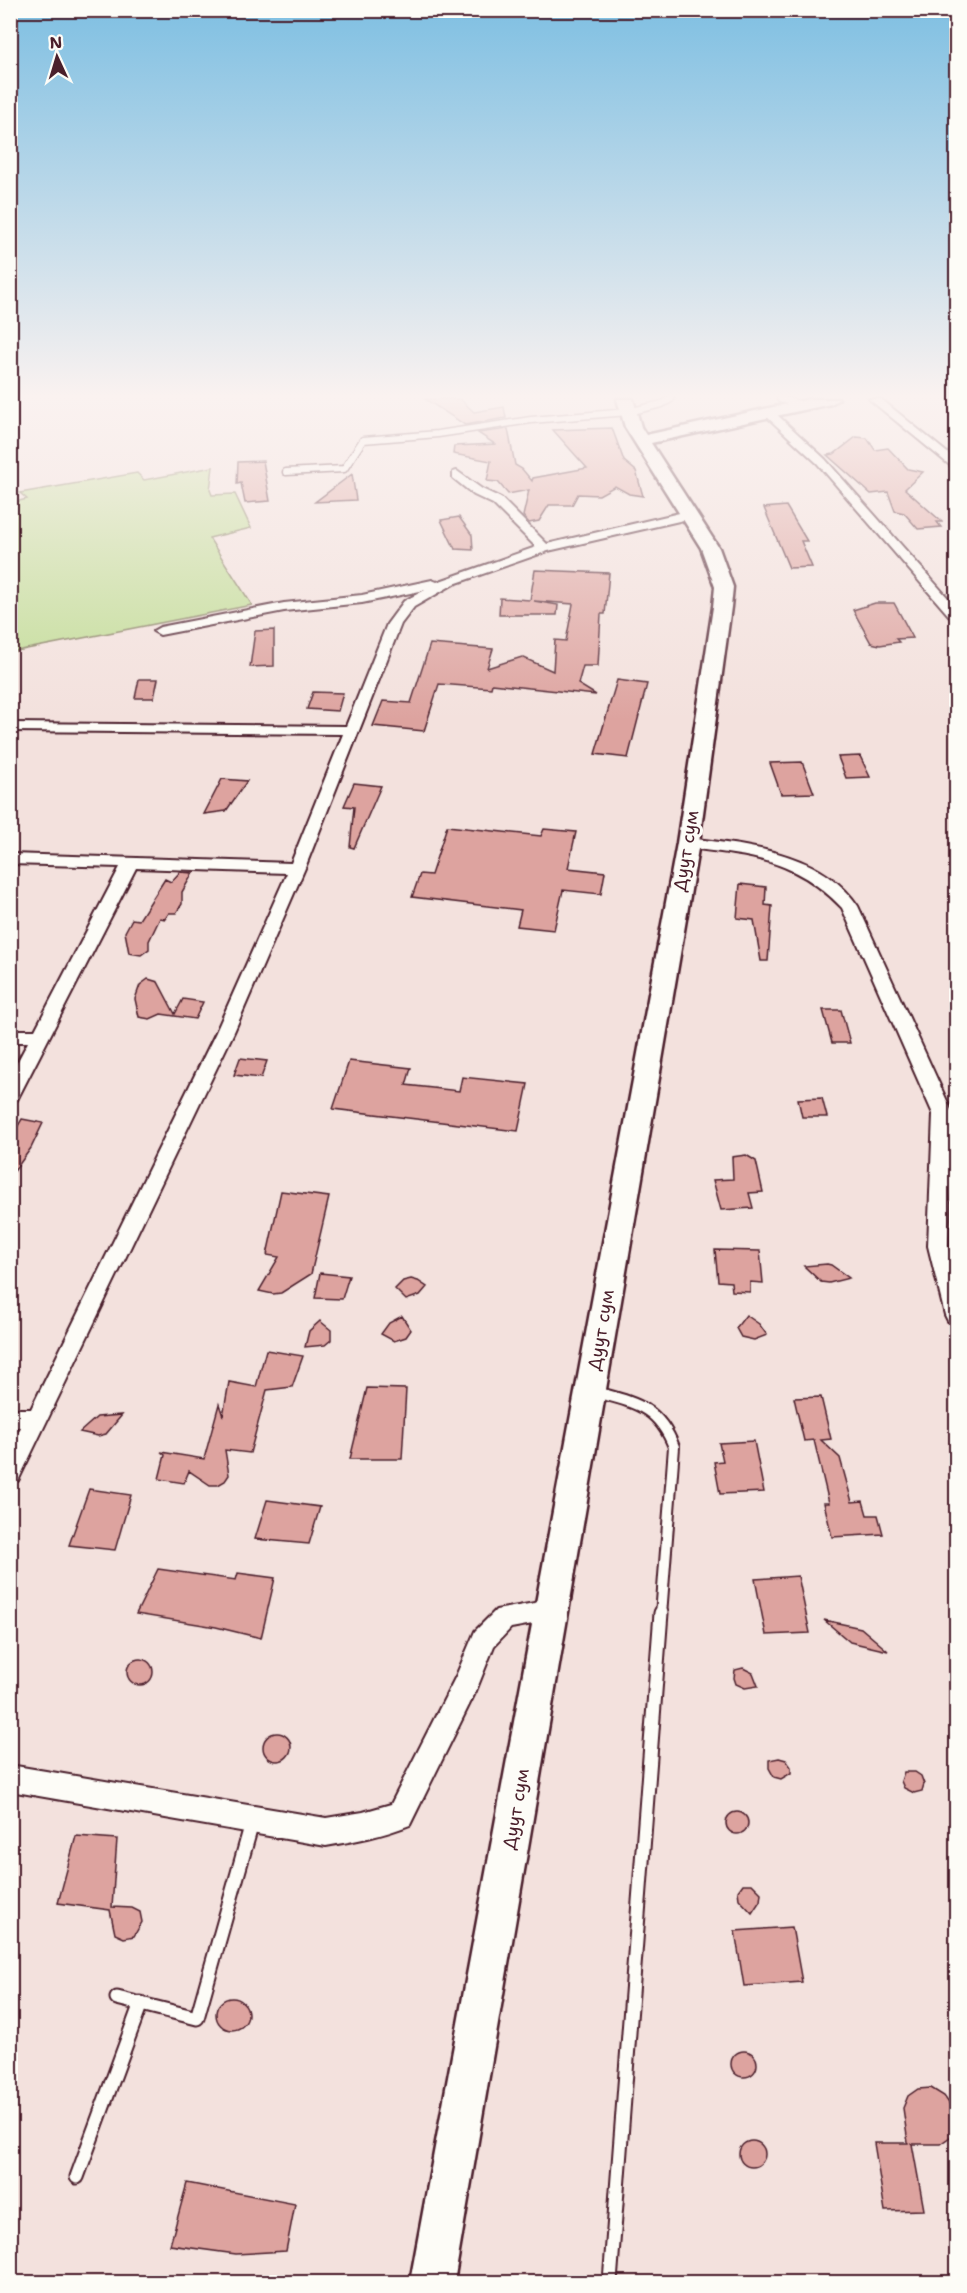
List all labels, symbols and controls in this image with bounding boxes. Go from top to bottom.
north arrow [27,27,87,87]
text: N [49,32,63,53]
street label: Дуут сум [668,809,704,893]
street label: Дуут сум [582,1287,620,1373]
street label: Дуут сум [497,1766,535,1852]

